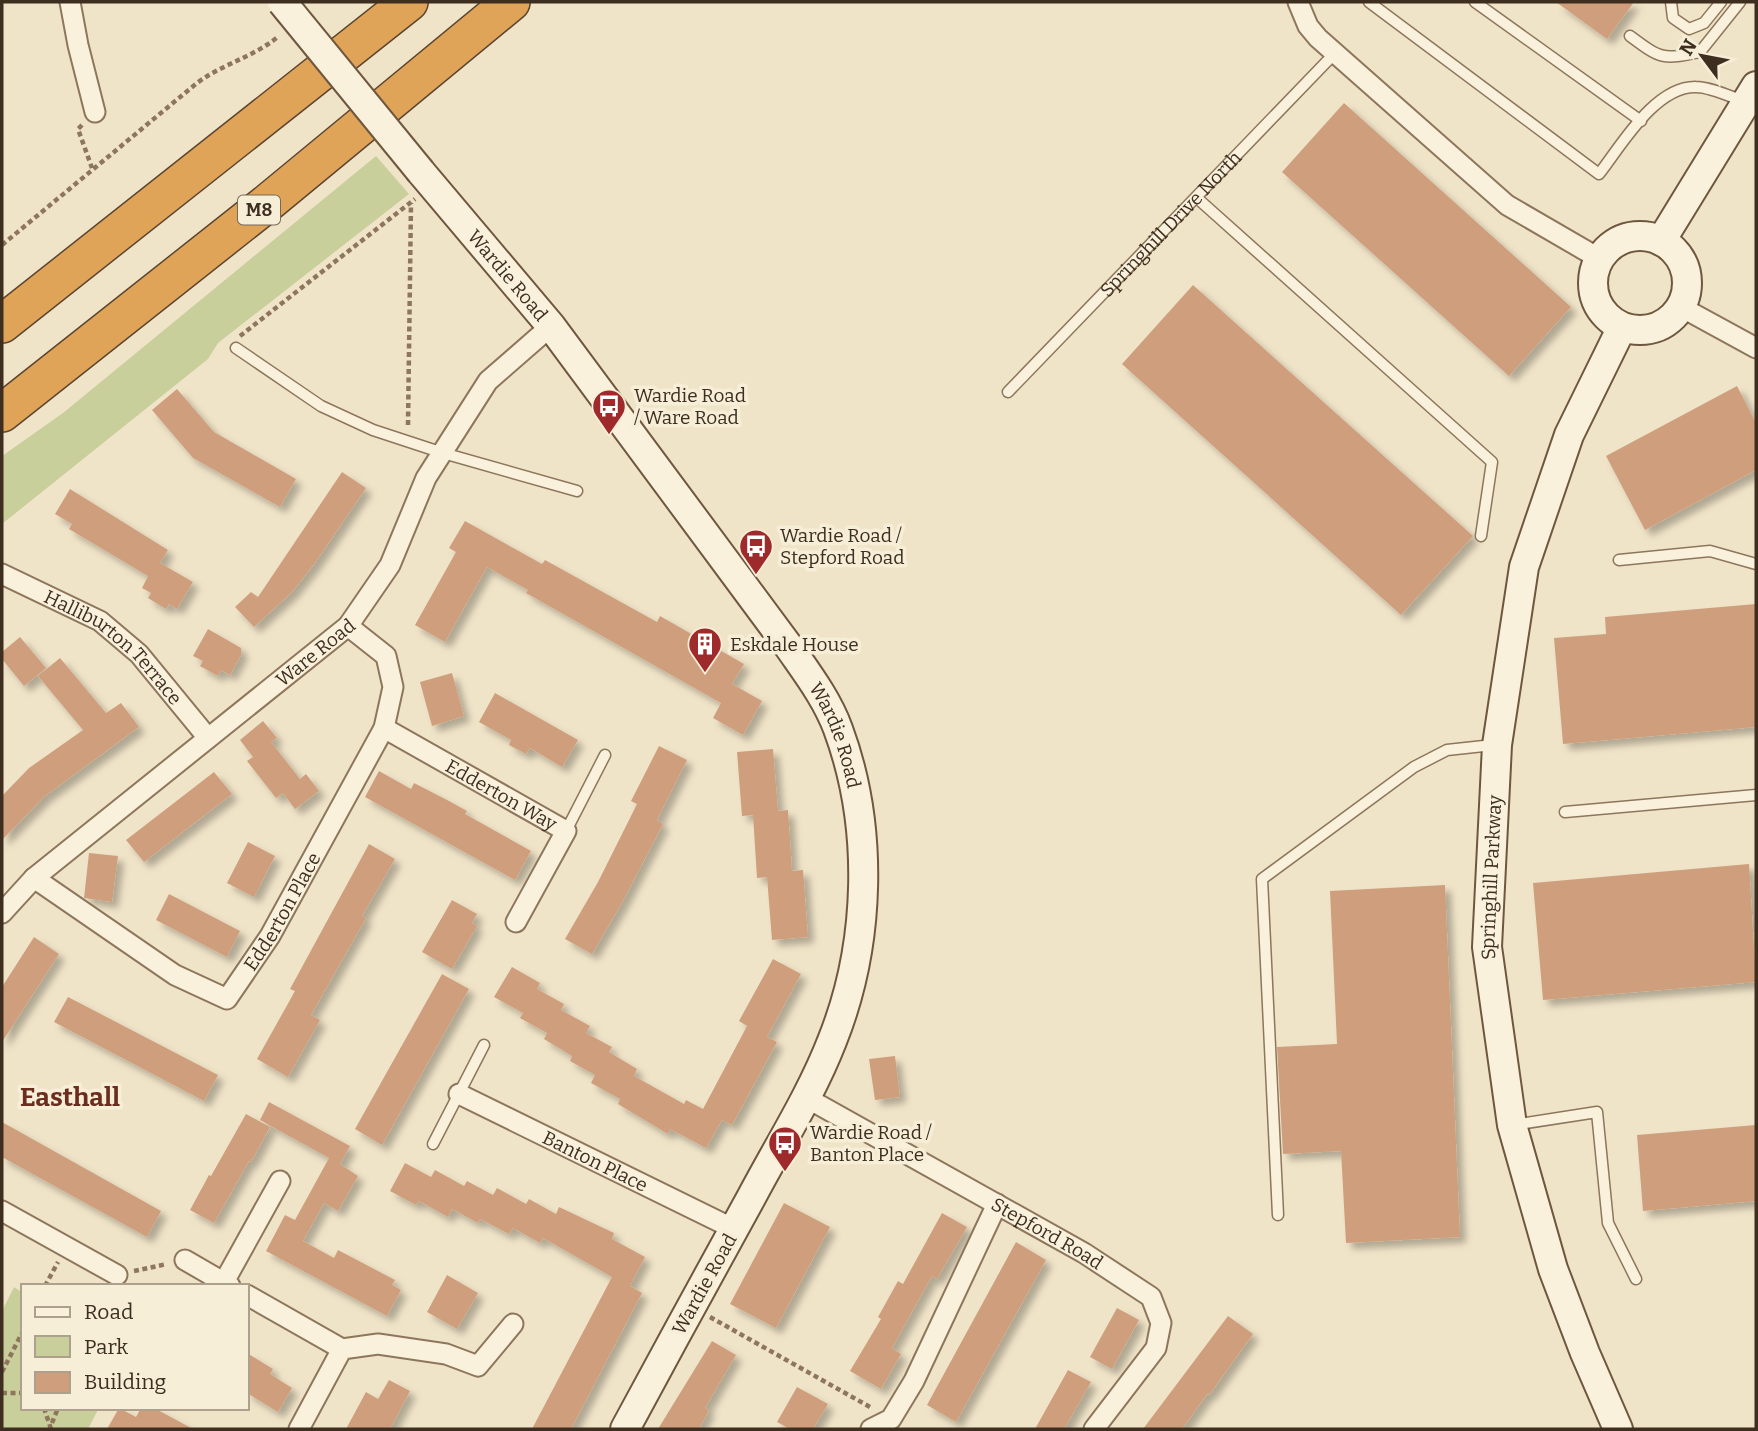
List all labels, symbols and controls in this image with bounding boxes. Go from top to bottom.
north arrow [1667,21,1737,91]
text: N [1674,35,1702,60]
street label: Springhill Drive North [1095,146,1247,302]
road number: M8 [238,196,280,224]
street label: Wardie Road [463,225,553,326]
place label: Wardie Road / Ware Road [634,384,746,429]
bus stop icon: Wardie Road / Ware Road [590,387,628,436]
place label: Wardie Road / Stepford Road [780,524,905,569]
bus stop icon: Wardie Road / Stepford Road [737,527,775,576]
street label: Halliburton Terrace [40,585,187,709]
street label: Ware Road [271,614,360,691]
building icon: Eskdale House [686,625,724,674]
place label: Eskdale House [730,633,859,656]
street label: Wardie Road [804,678,865,790]
street label: Edderton Way [442,754,562,836]
street label: Springhill Parkway [1476,793,1507,961]
street label: Edderton Place [239,849,326,975]
district label: Easthall [20,1082,120,1113]
place label: Wardie Road / Banton Place [810,1121,932,1166]
bus stop icon: Wardie Road / Banton Place [766,1124,804,1173]
street label: Banton Place [539,1126,652,1197]
street label: Stepford Road [987,1193,1107,1274]
street label: Wardie Road [667,1230,742,1339]
legend [21,1284,248,1410]
text: Road [84,1299,133,1325]
text: Park [84,1334,128,1360]
text: Building [84,1369,167,1395]

